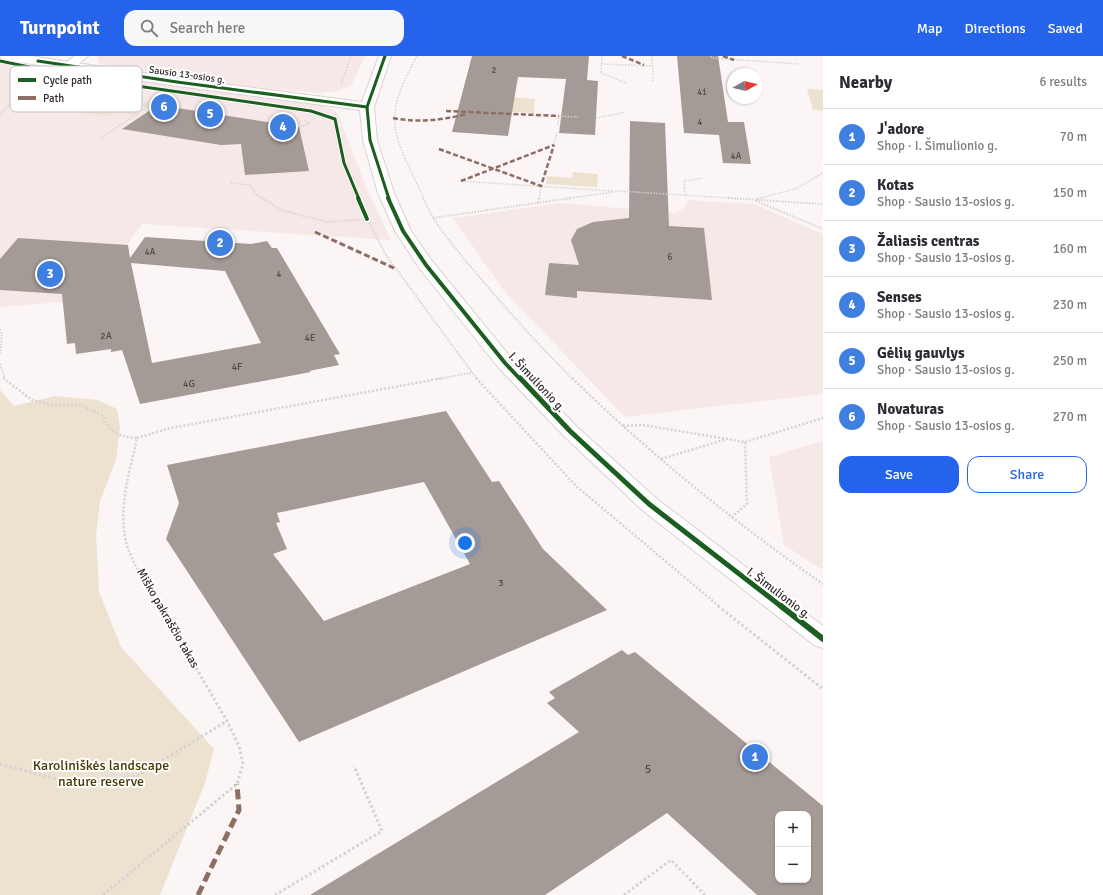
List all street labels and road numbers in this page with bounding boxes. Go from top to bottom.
street label: Sausio 13-osios g. [148,64,226,86]
street label: I. Šimulionio g. [505,349,568,415]
street label: I. Šimulionio g. [744,564,814,622]
street label: Miško pakraščio takas [133,566,202,671]

